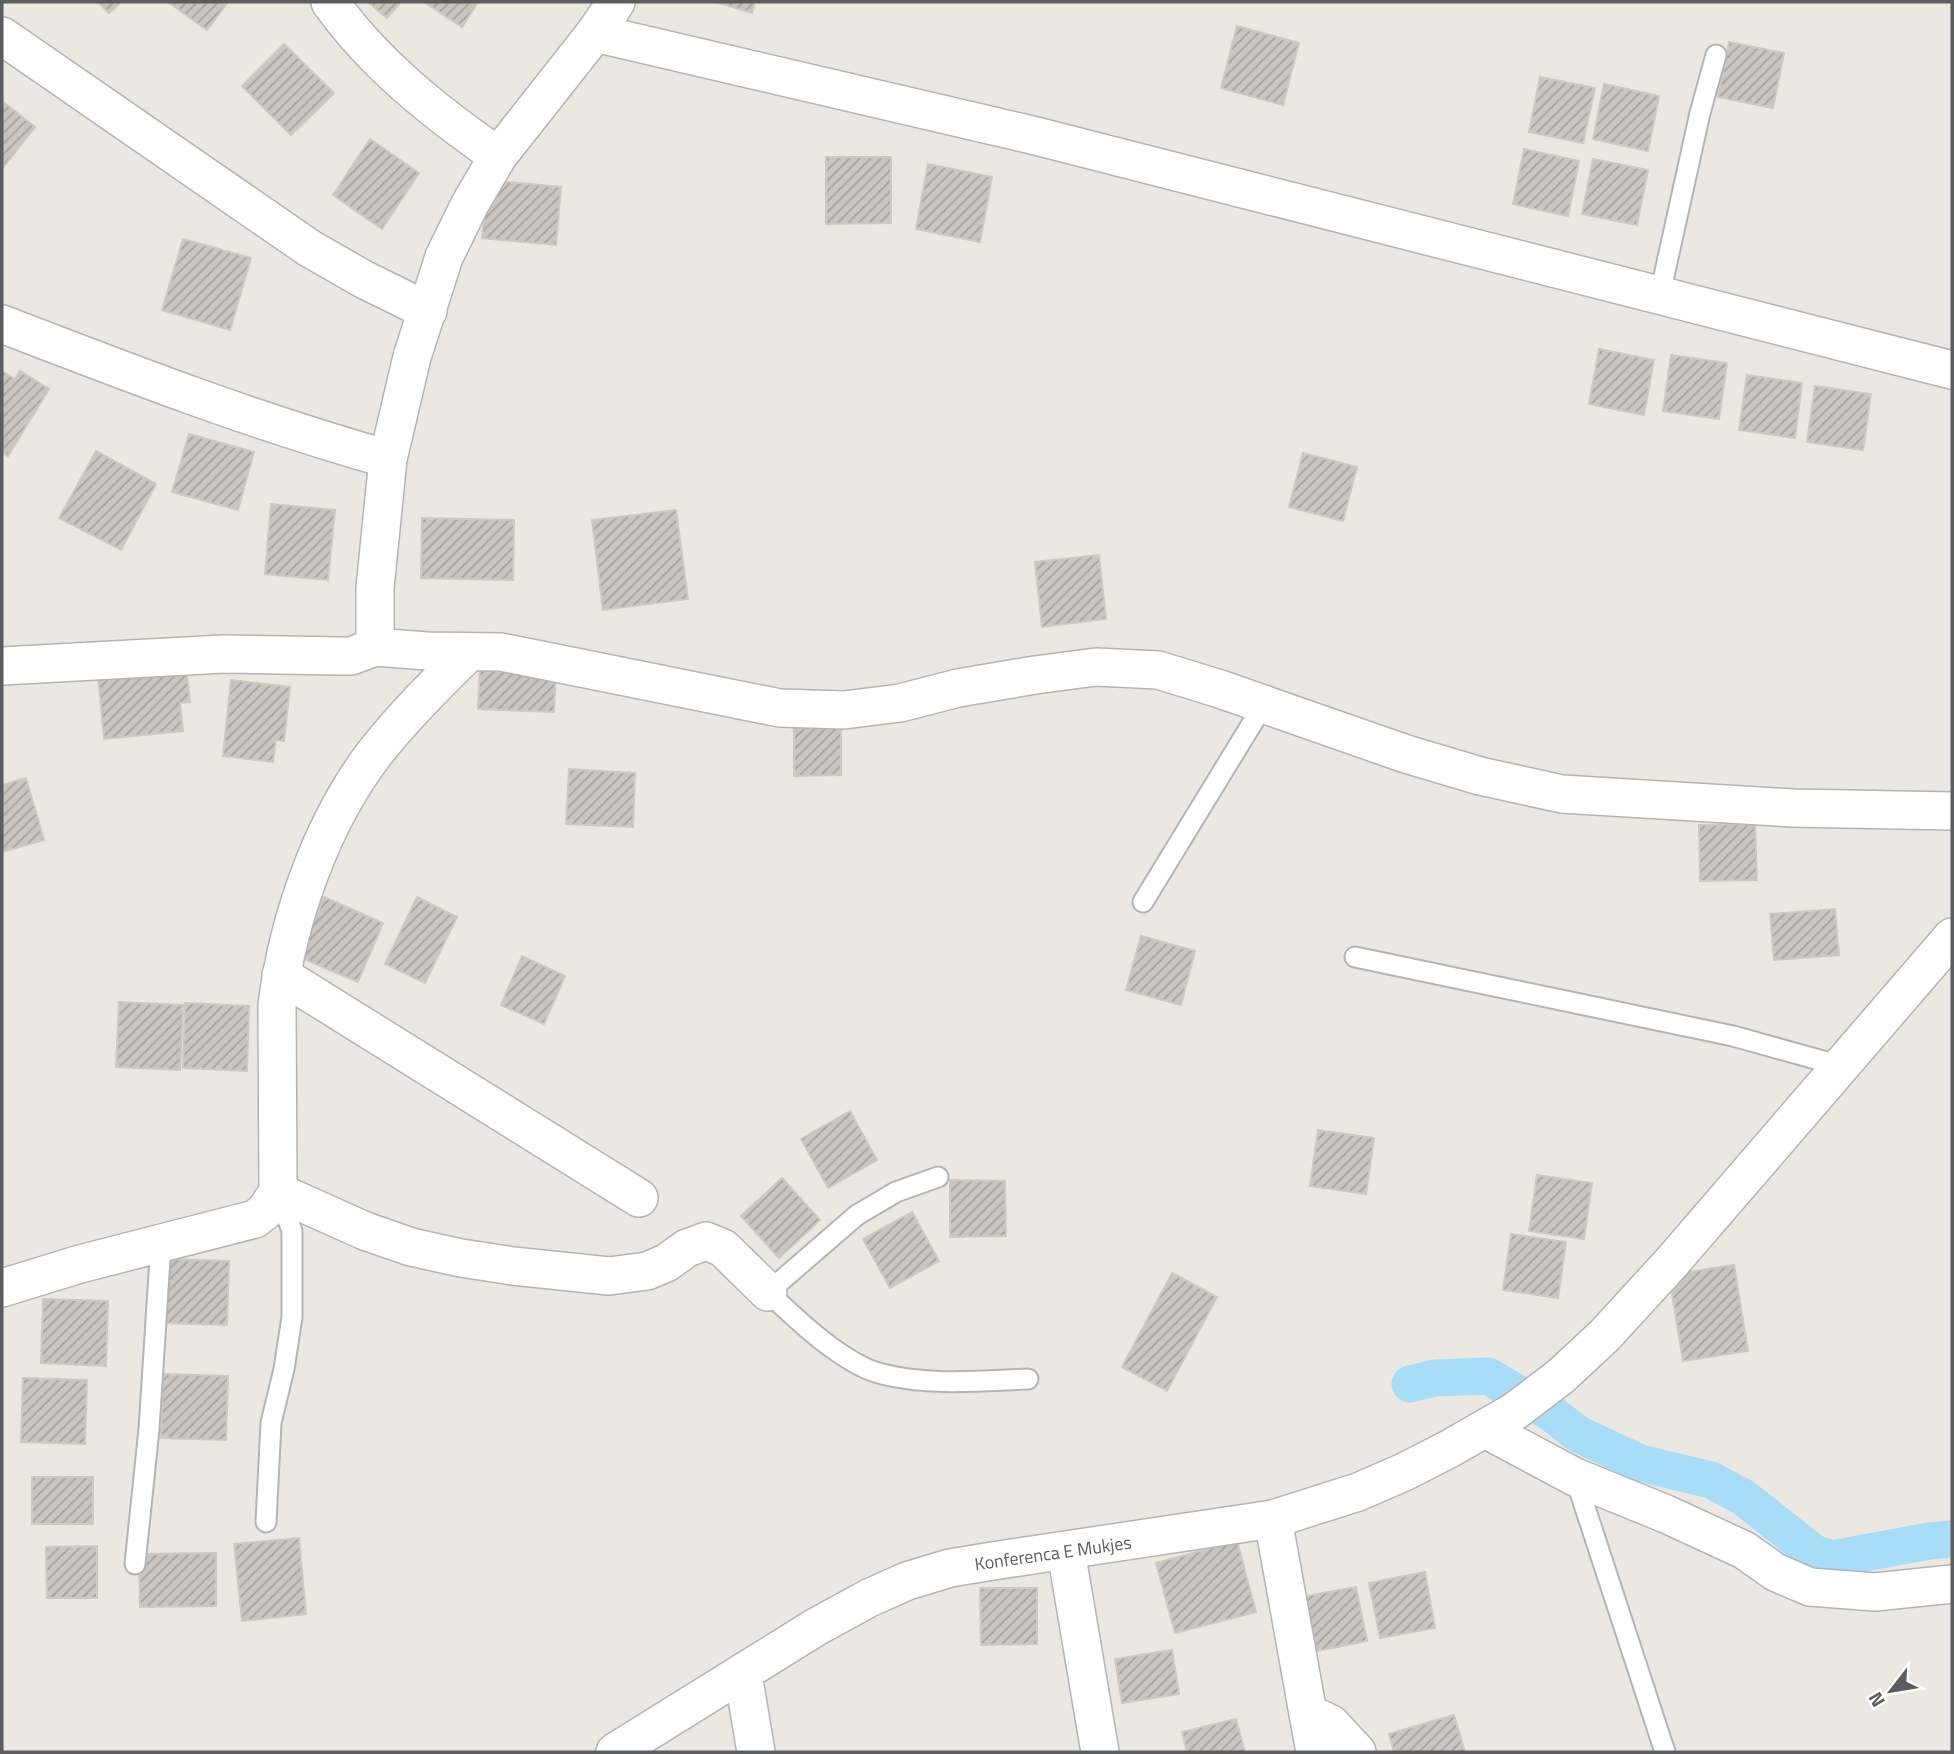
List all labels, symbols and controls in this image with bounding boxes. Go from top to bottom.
street label: Konferenca E Mukjes [973,1529,1133,1577]
north arrow [1856,1656,1926,1726]
text: N [1860,1687,1892,1713]

